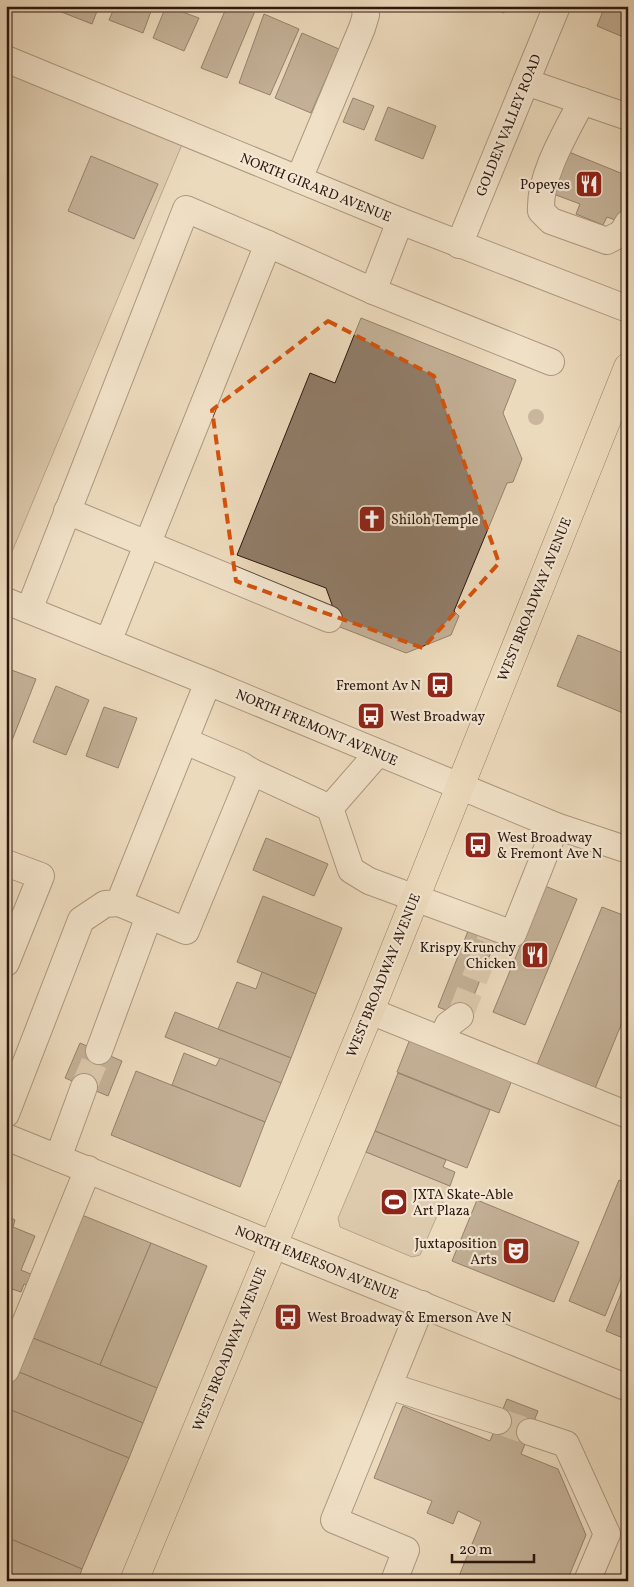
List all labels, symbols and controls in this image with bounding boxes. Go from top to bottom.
street label: GOLDEN VALLEY ROAD [472,52,547,200]
street label: NORTH GIRARD AVENUE [237,149,394,227]
restaurant icon: Popeyes [574,169,604,199]
place label: Popeyes [520,176,570,195]
church icon: Shiloh Temple [357,504,387,534]
place label: Shiloh Temple [391,511,479,530]
street label: WEST BROADWAY AVENUE [494,515,577,684]
bus stop icon: Fremont Av N [425,670,455,700]
place label: Fremont Av N [336,677,421,696]
street label: NORTH FREMONT AVENUE [232,686,400,771]
bus stop icon: West Broadway [356,701,386,731]
place label: West Broadway [390,708,486,727]
place label: West Broadway & Fremont Ave N [497,829,602,864]
bus stop icon: West Broadway & Fremont Ave N [463,830,493,860]
street label: WEST BROADWAY AVENUE [343,891,426,1060]
place label: Krispy Krunchy Chicken [420,939,516,974]
restaurant icon: Krispy Krunchy Chicken [520,940,550,970]
place label: JXTA Skate-Able Art Plaza [413,1186,514,1221]
sports icon: JXTA Skate-Able Art Plaza [379,1187,409,1217]
street label: NORTH EMERSON AVENUE [232,1222,401,1305]
place label: Juxtaposition Arts [415,1235,497,1270]
theatre icon: Juxtaposition Arts [501,1236,531,1266]
street label: WEST BROADWAY AVENUE [189,1265,272,1434]
bus stop icon: West Broadway & Emerson Ave N [273,1302,303,1332]
place label: West Broadway & Emerson Ave N [307,1309,512,1328]
scale bar [452,1532,534,1564]
text: 20 m [459,1540,492,1561]

